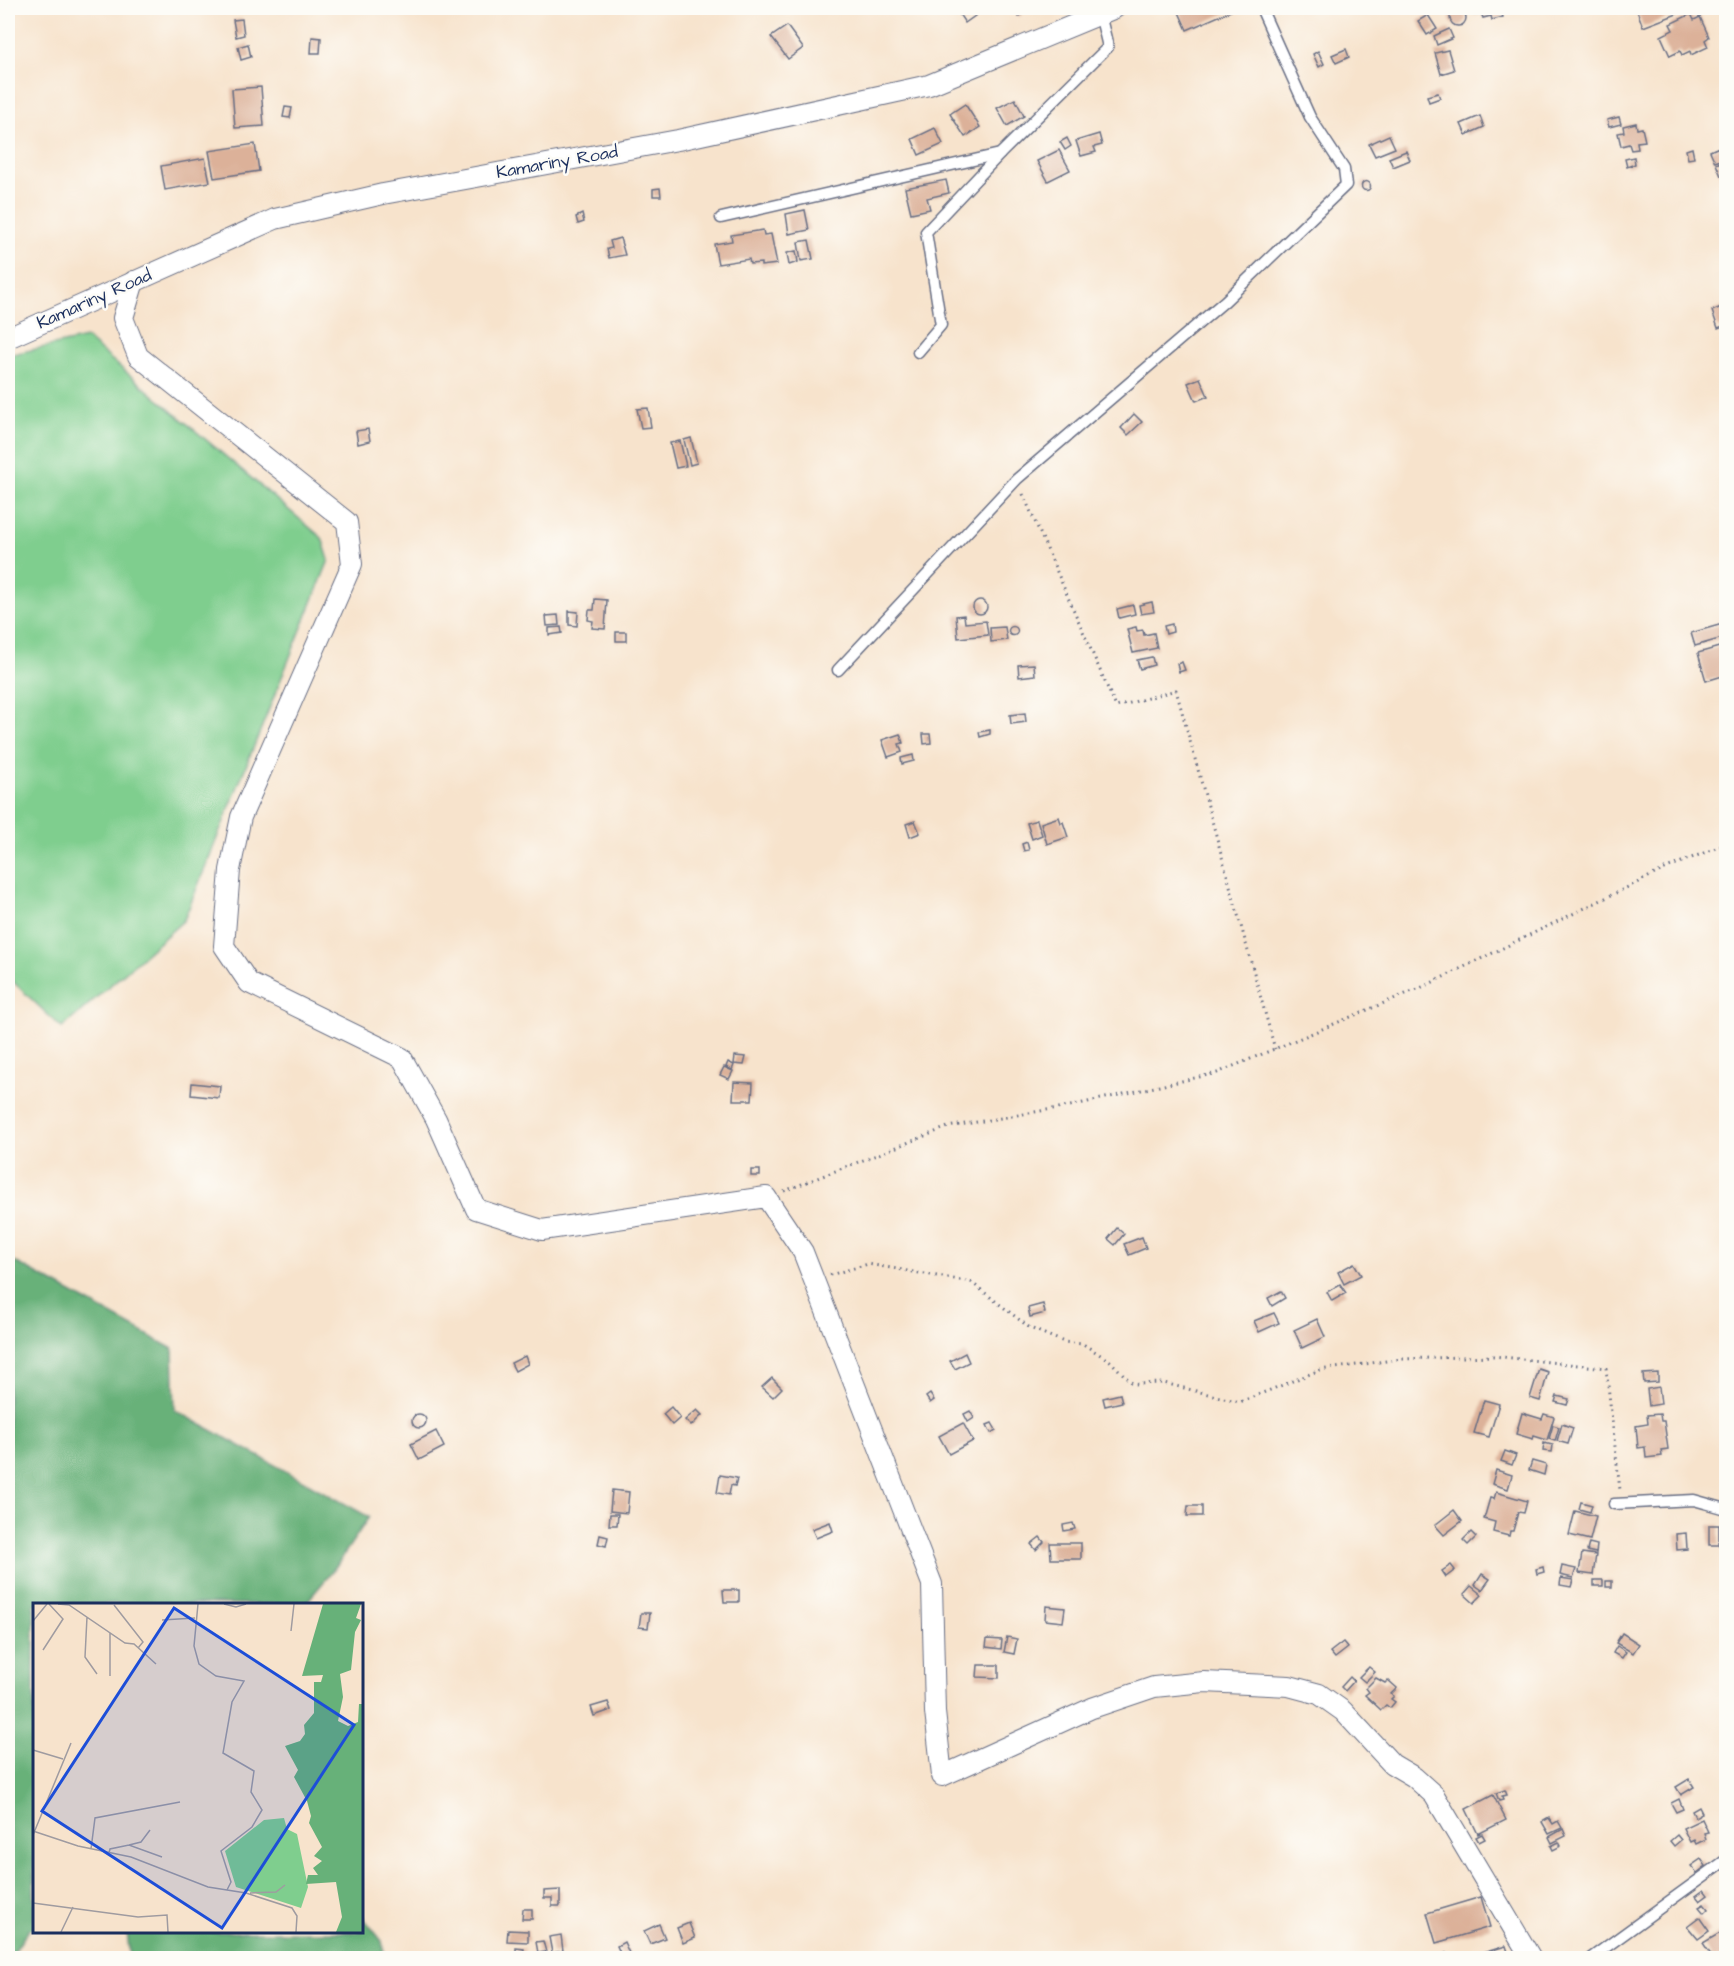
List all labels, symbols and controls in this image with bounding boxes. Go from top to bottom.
street label: Kamariny Road [494,139,620,186]
street label: Kamariny Road [33,263,156,336]
inset map [33,1603,363,1933]

